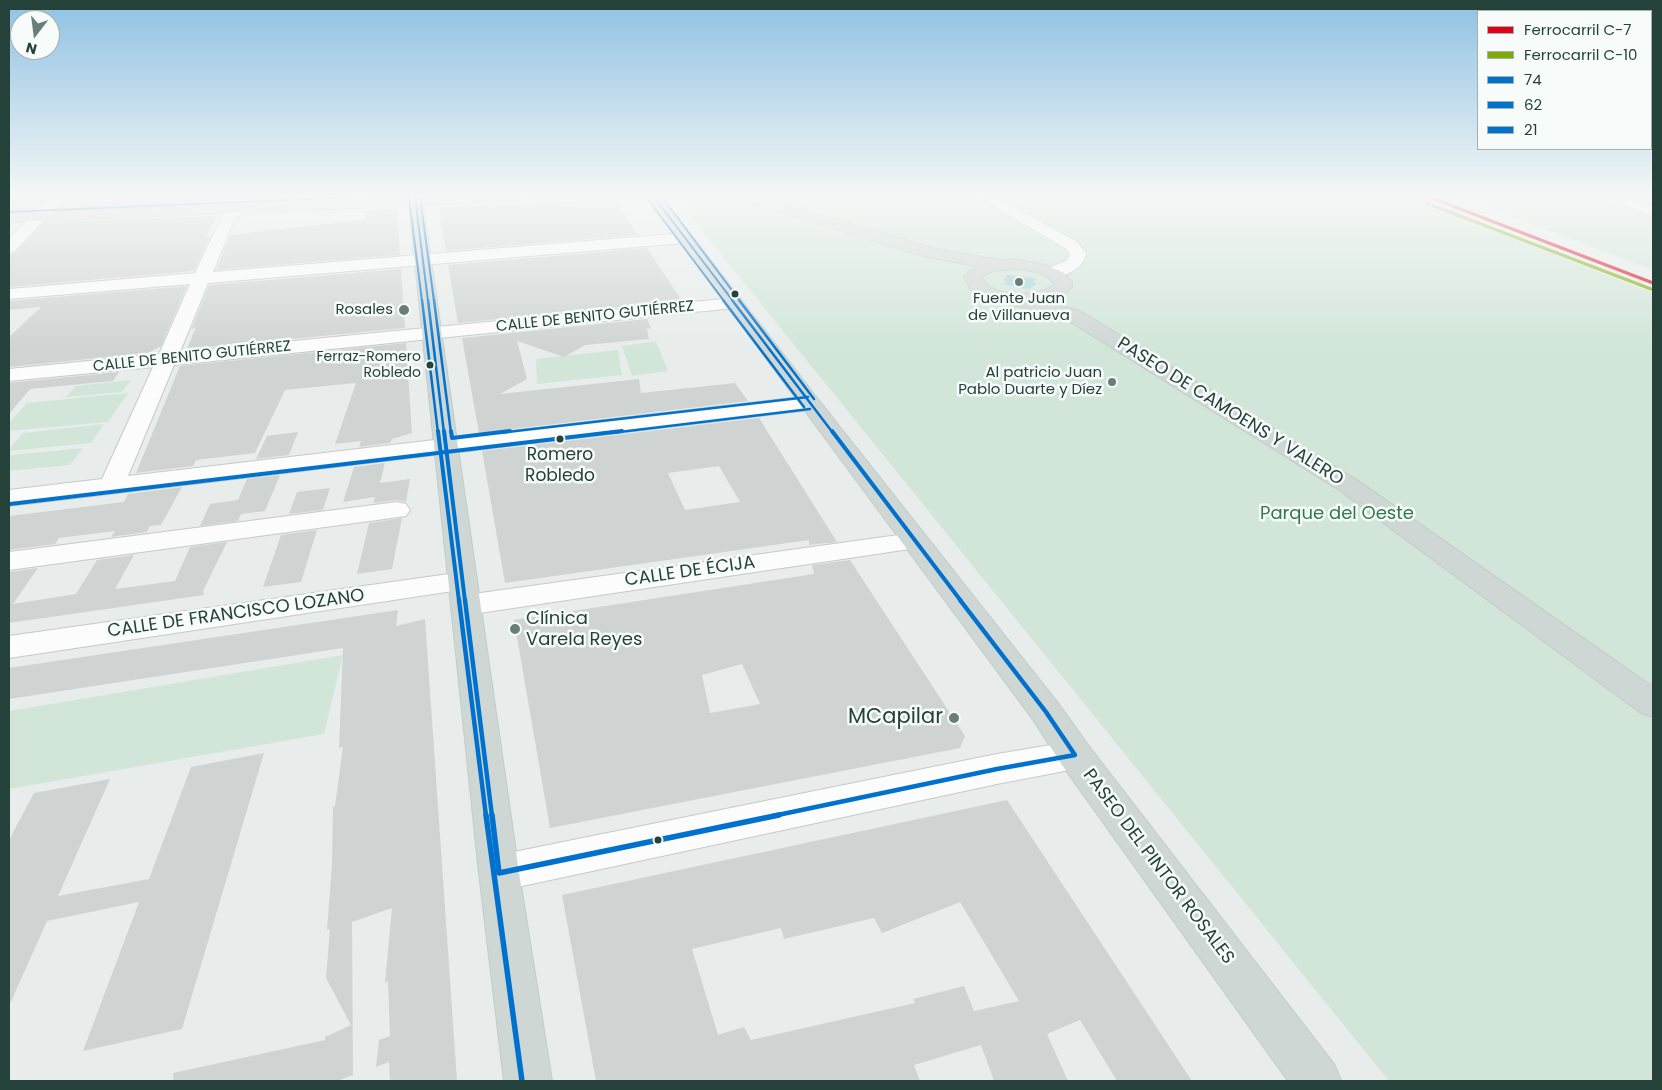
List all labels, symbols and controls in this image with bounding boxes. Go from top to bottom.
north arrow [10,10,60,60]
legend [1477,10,1652,150]
text: Ferrocarril C-7 [1524,19,1632,40]
text: N [24,38,39,60]
text: Ferrocarril C-10 [1524,44,1638,65]
text: 74 [1524,69,1542,90]
text: 62 [1524,94,1542,115]
text: 21 [1524,119,1537,140]
marker: Fuente Juan de Villanueva [1013,276,1025,288]
unlabelled marker [730,289,740,299]
place label: Fuente Juan de Villanueva [968,290,1070,325]
street label: CALLE DE BENITO GUTIÉRREZ [495,298,695,336]
place label: Rosales [335,301,393,319]
marker: Rosales [397,303,411,317]
street label: PASEO DE CAMOENS Y VALERO [1113,333,1347,491]
street label: CALLE DE BENITO GUTIÉRREZ [92,338,292,376]
place label: Ferraz-Romero Robledo [317,349,421,382]
marker: Ferraz-Romero Robledo [425,360,435,370]
place label: Al patricio Juan Pablo Duarte y Díez [958,364,1102,399]
marker: Al patricio Juan Pablo Duarte y Díez [1106,376,1118,388]
marker: Romero Robledo [555,434,565,444]
place label: Romero Robledo [525,446,595,486]
park label: Parque del Oeste [1260,503,1414,525]
street label: CALLE DE ÉCIJA [623,552,757,592]
street label: CALLE DE FRANCISCO LOZANO [106,585,366,643]
place label: Clínica Varela Reyes [526,608,642,650]
marker: Clínica Varela Reyes [508,622,522,636]
place label: MCapilar [848,705,943,731]
marker: MCapilar [947,711,961,725]
street label: PASEO DEL PINTOR ROSALES [1078,765,1238,969]
unlabelled marker [653,835,663,845]

